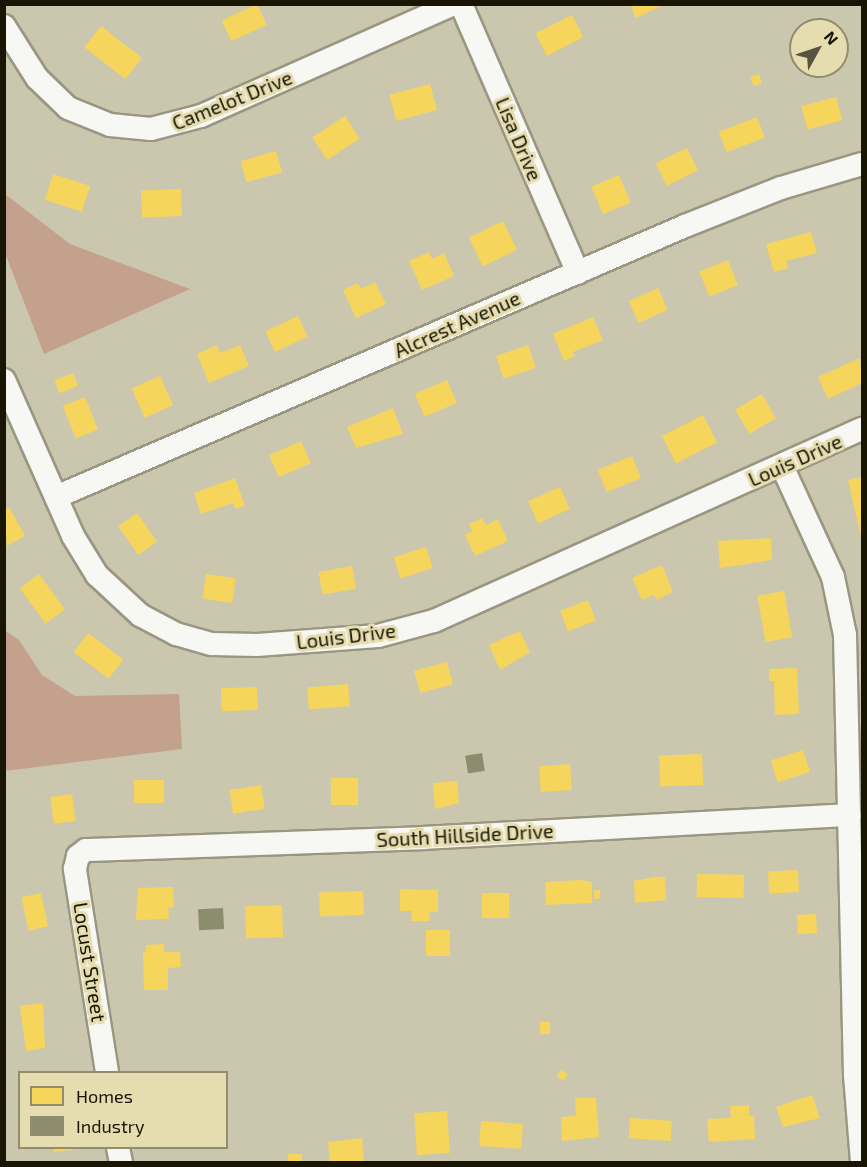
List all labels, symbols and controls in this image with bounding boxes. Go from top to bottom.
north arrow [789,18,849,78]
text: N [821,27,843,48]
street label: Camelot Drive [168,65,296,135]
street label: Lisa Drive [491,94,547,184]
street label: Alcrest Avenue [390,285,524,363]
street label: Louis Drive [744,429,846,491]
street label: Louis Drive [295,618,397,654]
street label: South Hillside Drive [376,818,554,852]
street label: Locust Street [69,901,111,1023]
legend [18,1071,228,1149]
text: Homes [76,1085,133,1107]
text: Industry [76,1115,145,1137]

